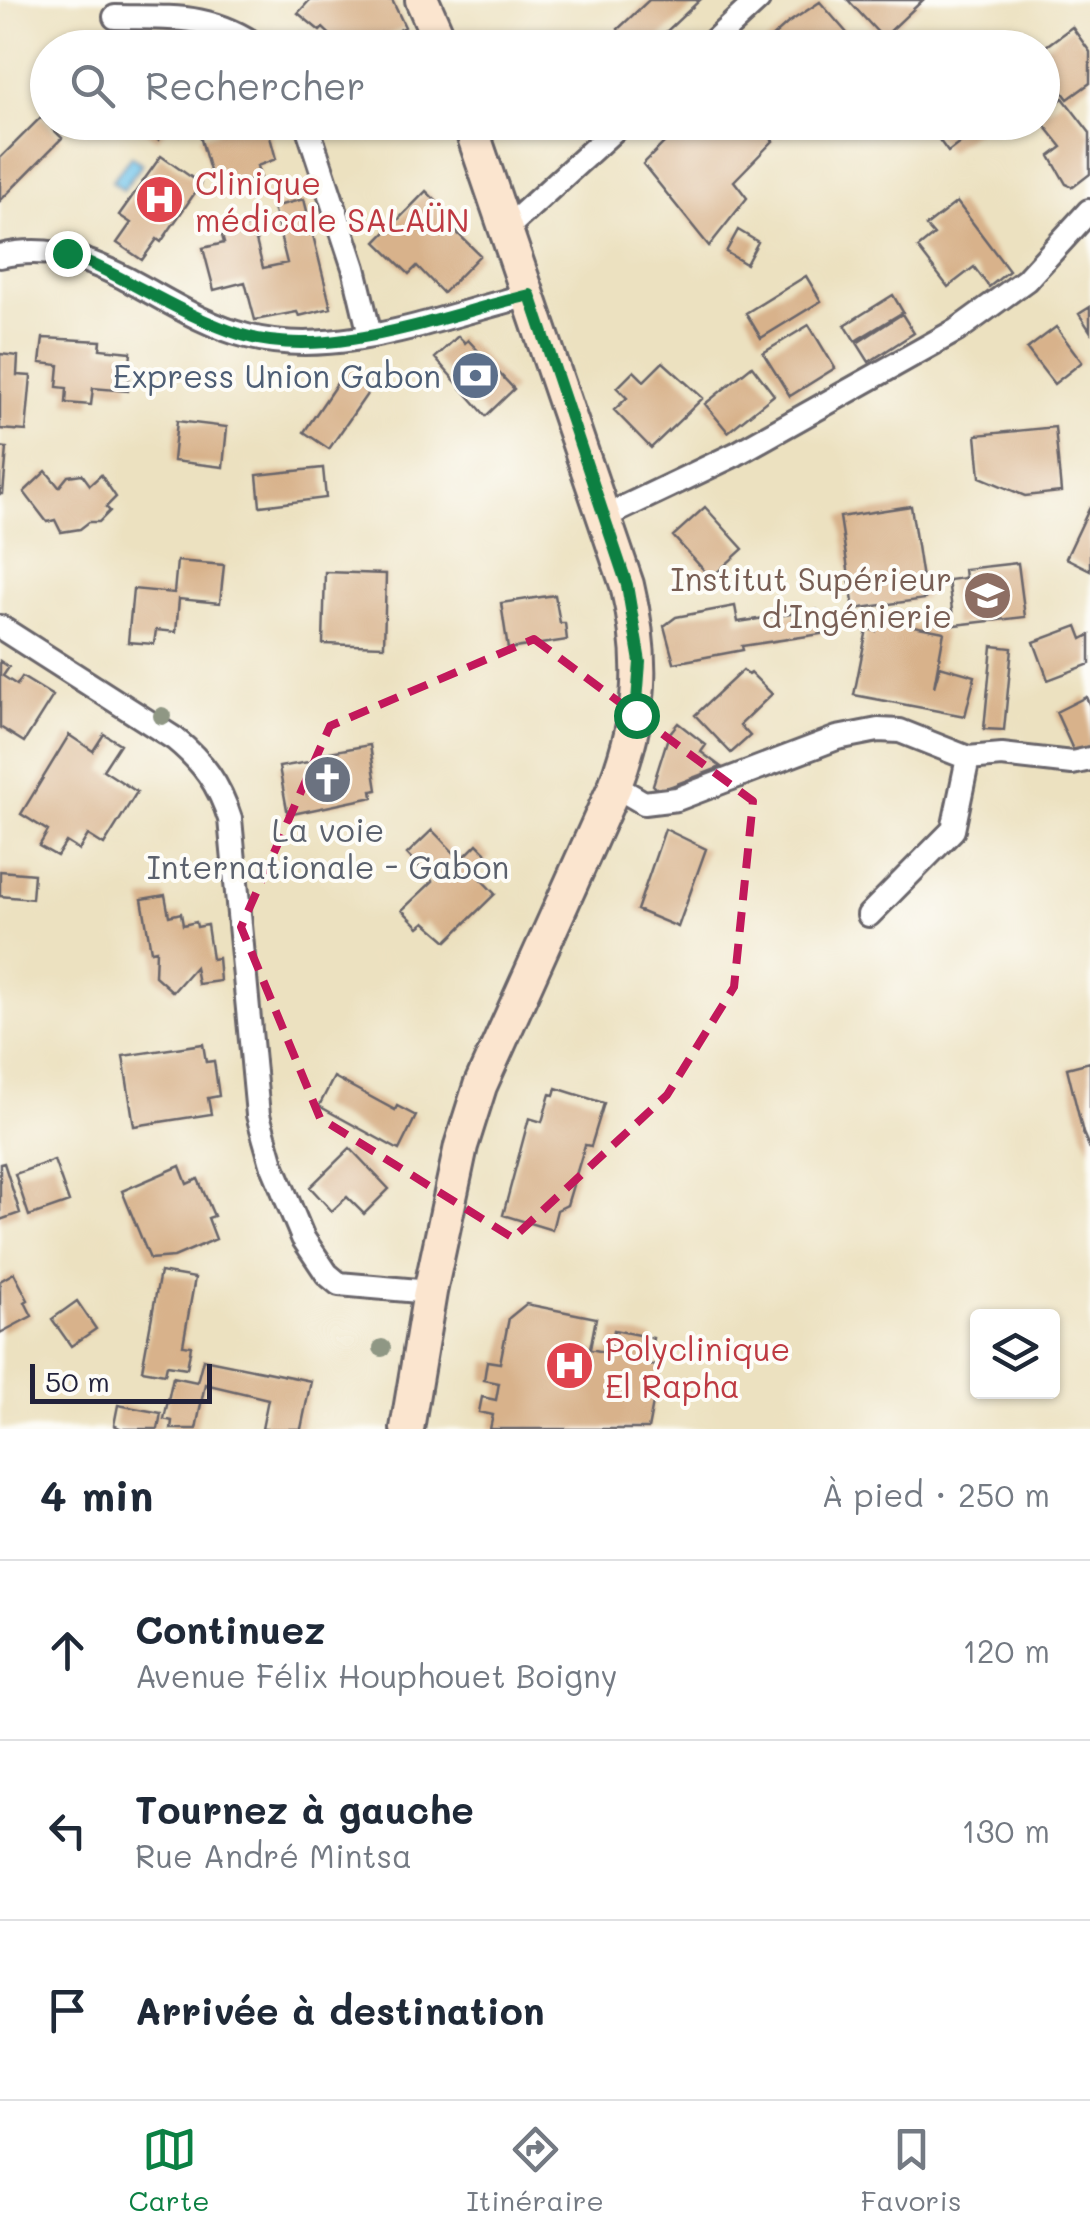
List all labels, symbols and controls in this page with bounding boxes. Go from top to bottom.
search box [30,30,1060,140]
icon: search [65,58,120,113]
text: Rechercher [145,60,366,110]
place label: Clinique médicale SALAÜN [195,161,469,240]
hospital icon: Clinique médicale SALAÜN [134,174,186,226]
route end [45,231,91,277]
bank icon: Express Union Gabon [450,349,502,401]
place label: Express Union Gabon [113,354,441,396]
place label: Institut Supérieur d'Ingénierie [671,557,952,636]
school or university icon: Institut Supérieur d'Ingénierie [961,570,1013,622]
route start [614,693,660,739]
church icon: La voie Internationale - Gabon [302,753,354,805]
place label: La voie Internationale - Gabon [147,808,509,887]
map controls [970,1309,1060,1399]
button: layers [970,1309,1060,1399]
place label: Polyclinique El Rapha [605,1327,790,1406]
hospital icon: Polyclinique El Rapha [544,1340,596,1392]
scale bar [30,1359,212,1404]
text: 50 m [45,1363,110,1399]
text: 4 min [40,1467,153,1522]
text: À pied · 250 m [822,1473,1050,1515]
text: Continuez [135,1604,326,1654]
icon: ahead [40,1623,95,1678]
text: 120 m [962,1629,1050,1671]
text: Avenue Félix Houphouet Boigny [135,1654,617,1696]
text: Tournez à gauche [135,1784,474,1834]
icon: left [40,1803,95,1858]
text: 130 m [961,1809,1050,1851]
text: Rue André Mintsa [135,1834,412,1876]
icon: arrive [40,1983,95,2038]
text: Arrivée à destination [135,1985,545,2035]
tab: Carte [128,2122,210,2218]
tab: Itinéraire [466,2122,604,2218]
tab: Favoris [861,2122,962,2218]

